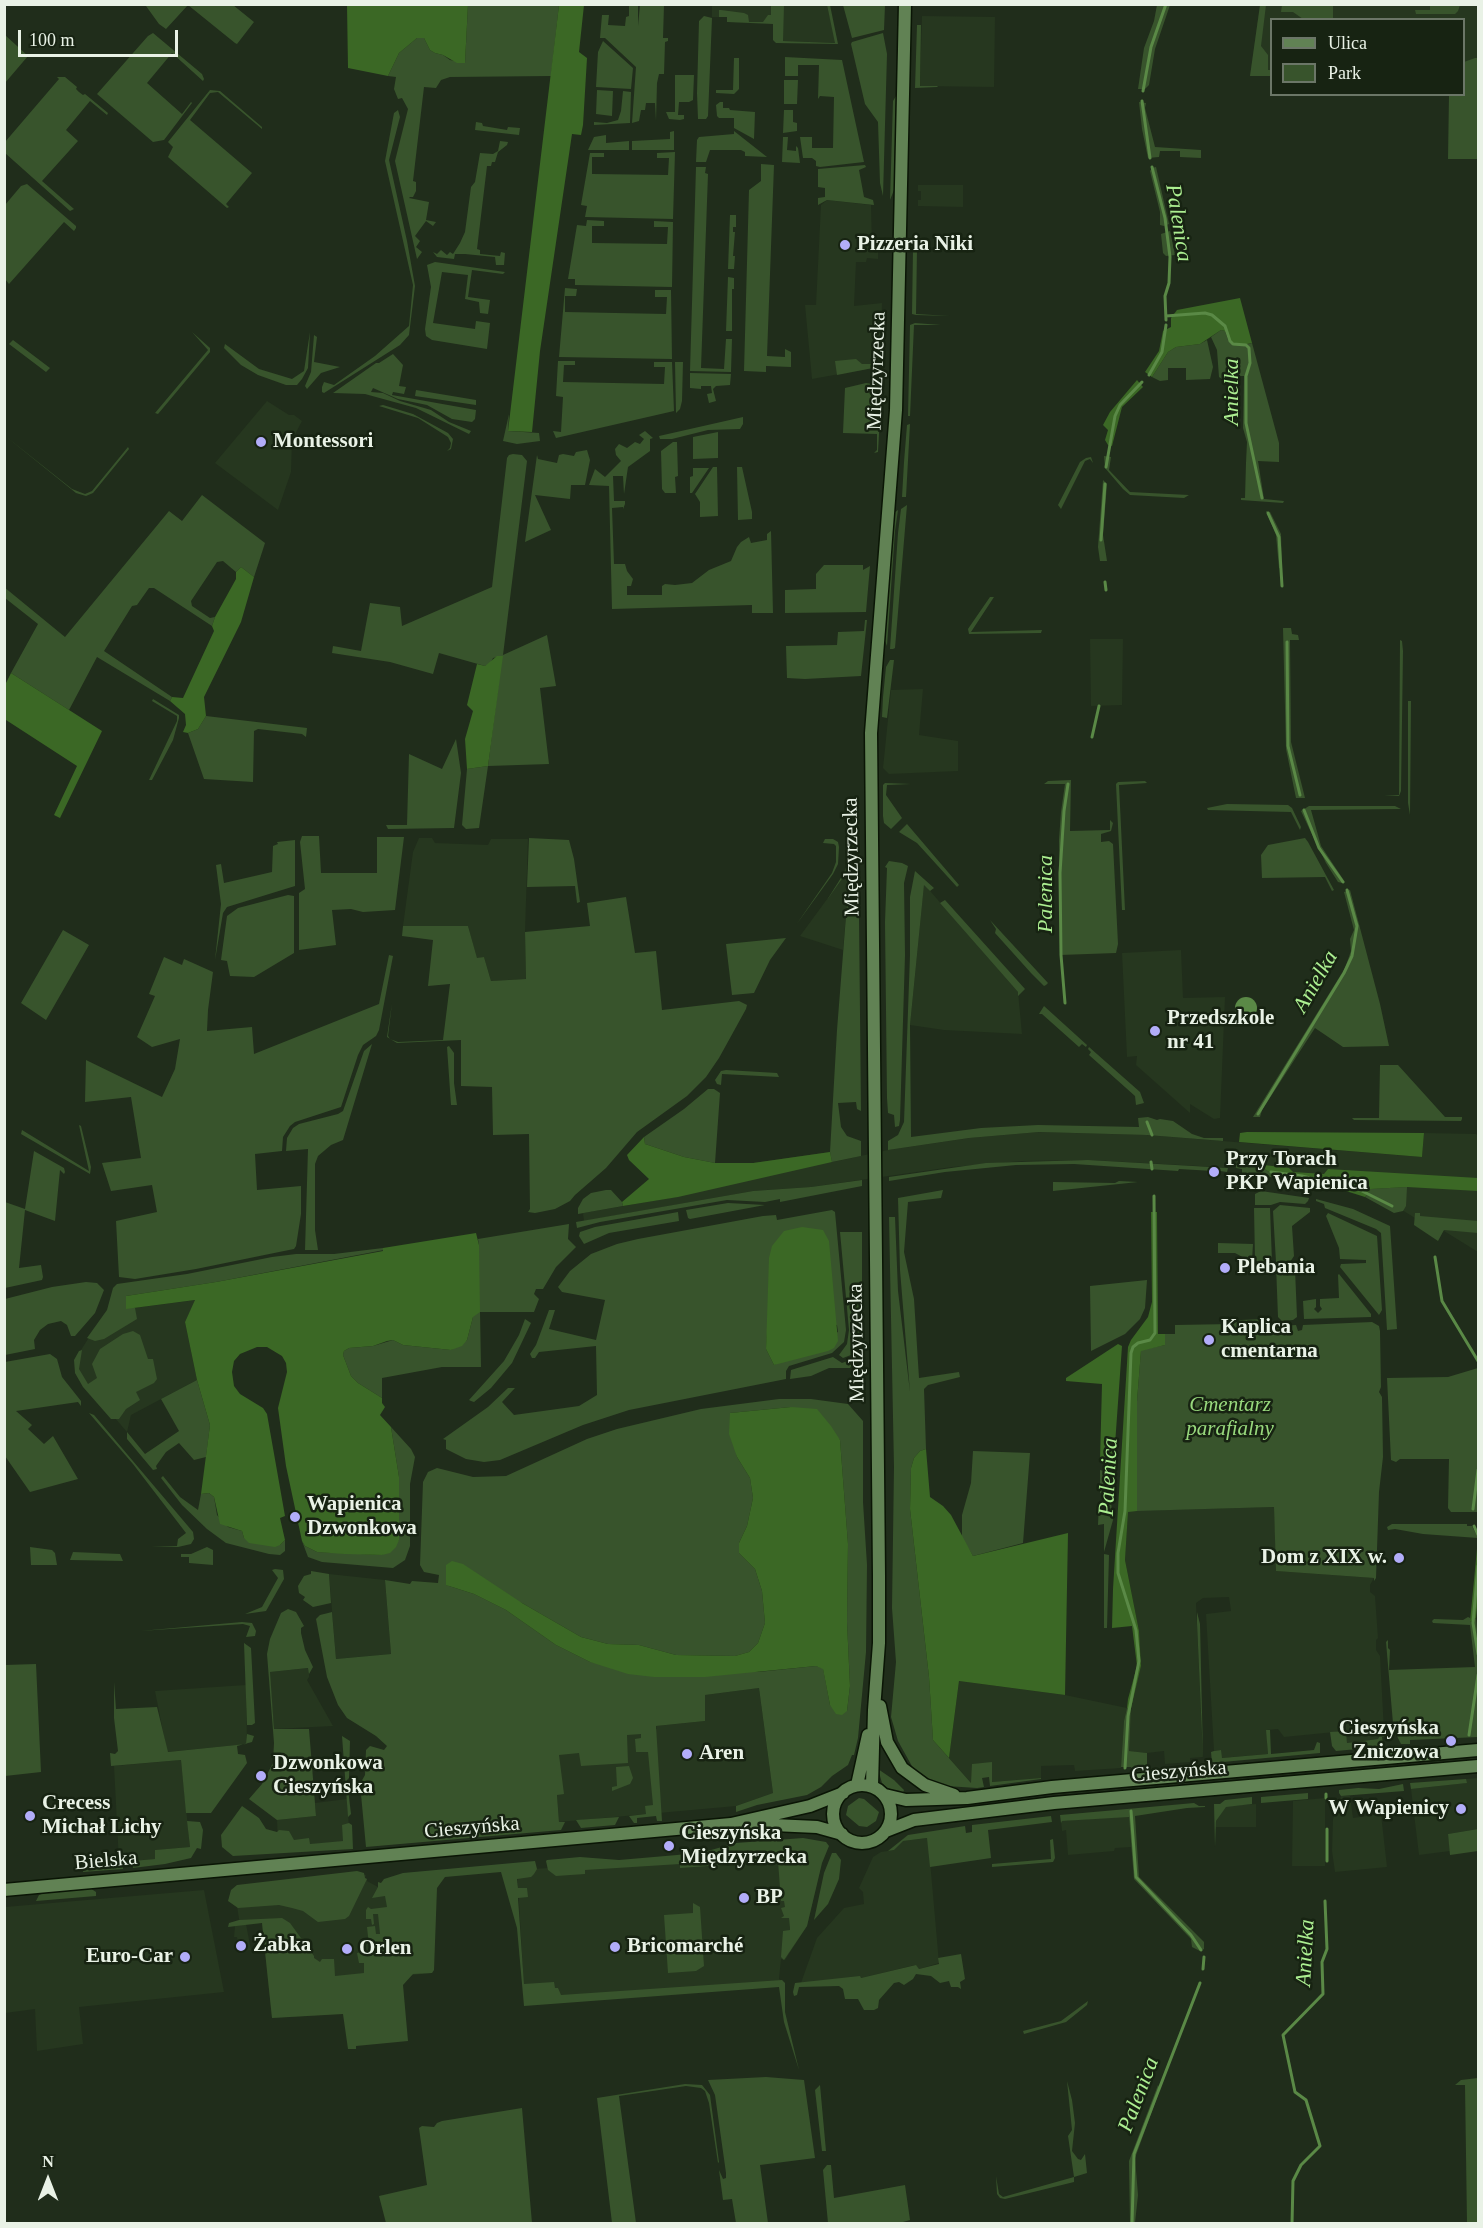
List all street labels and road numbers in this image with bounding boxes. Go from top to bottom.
street label: Międzyrzecka [862,311,892,431]
street label: Międzyrzecka [838,797,866,917]
street label: Międzyrzecka [843,1283,871,1403]
street label: Cieszyńska [1130,1755,1228,1789]
street label: Cieszyńska [423,1811,521,1845]
street label: Bielska [74,1846,138,1876]

